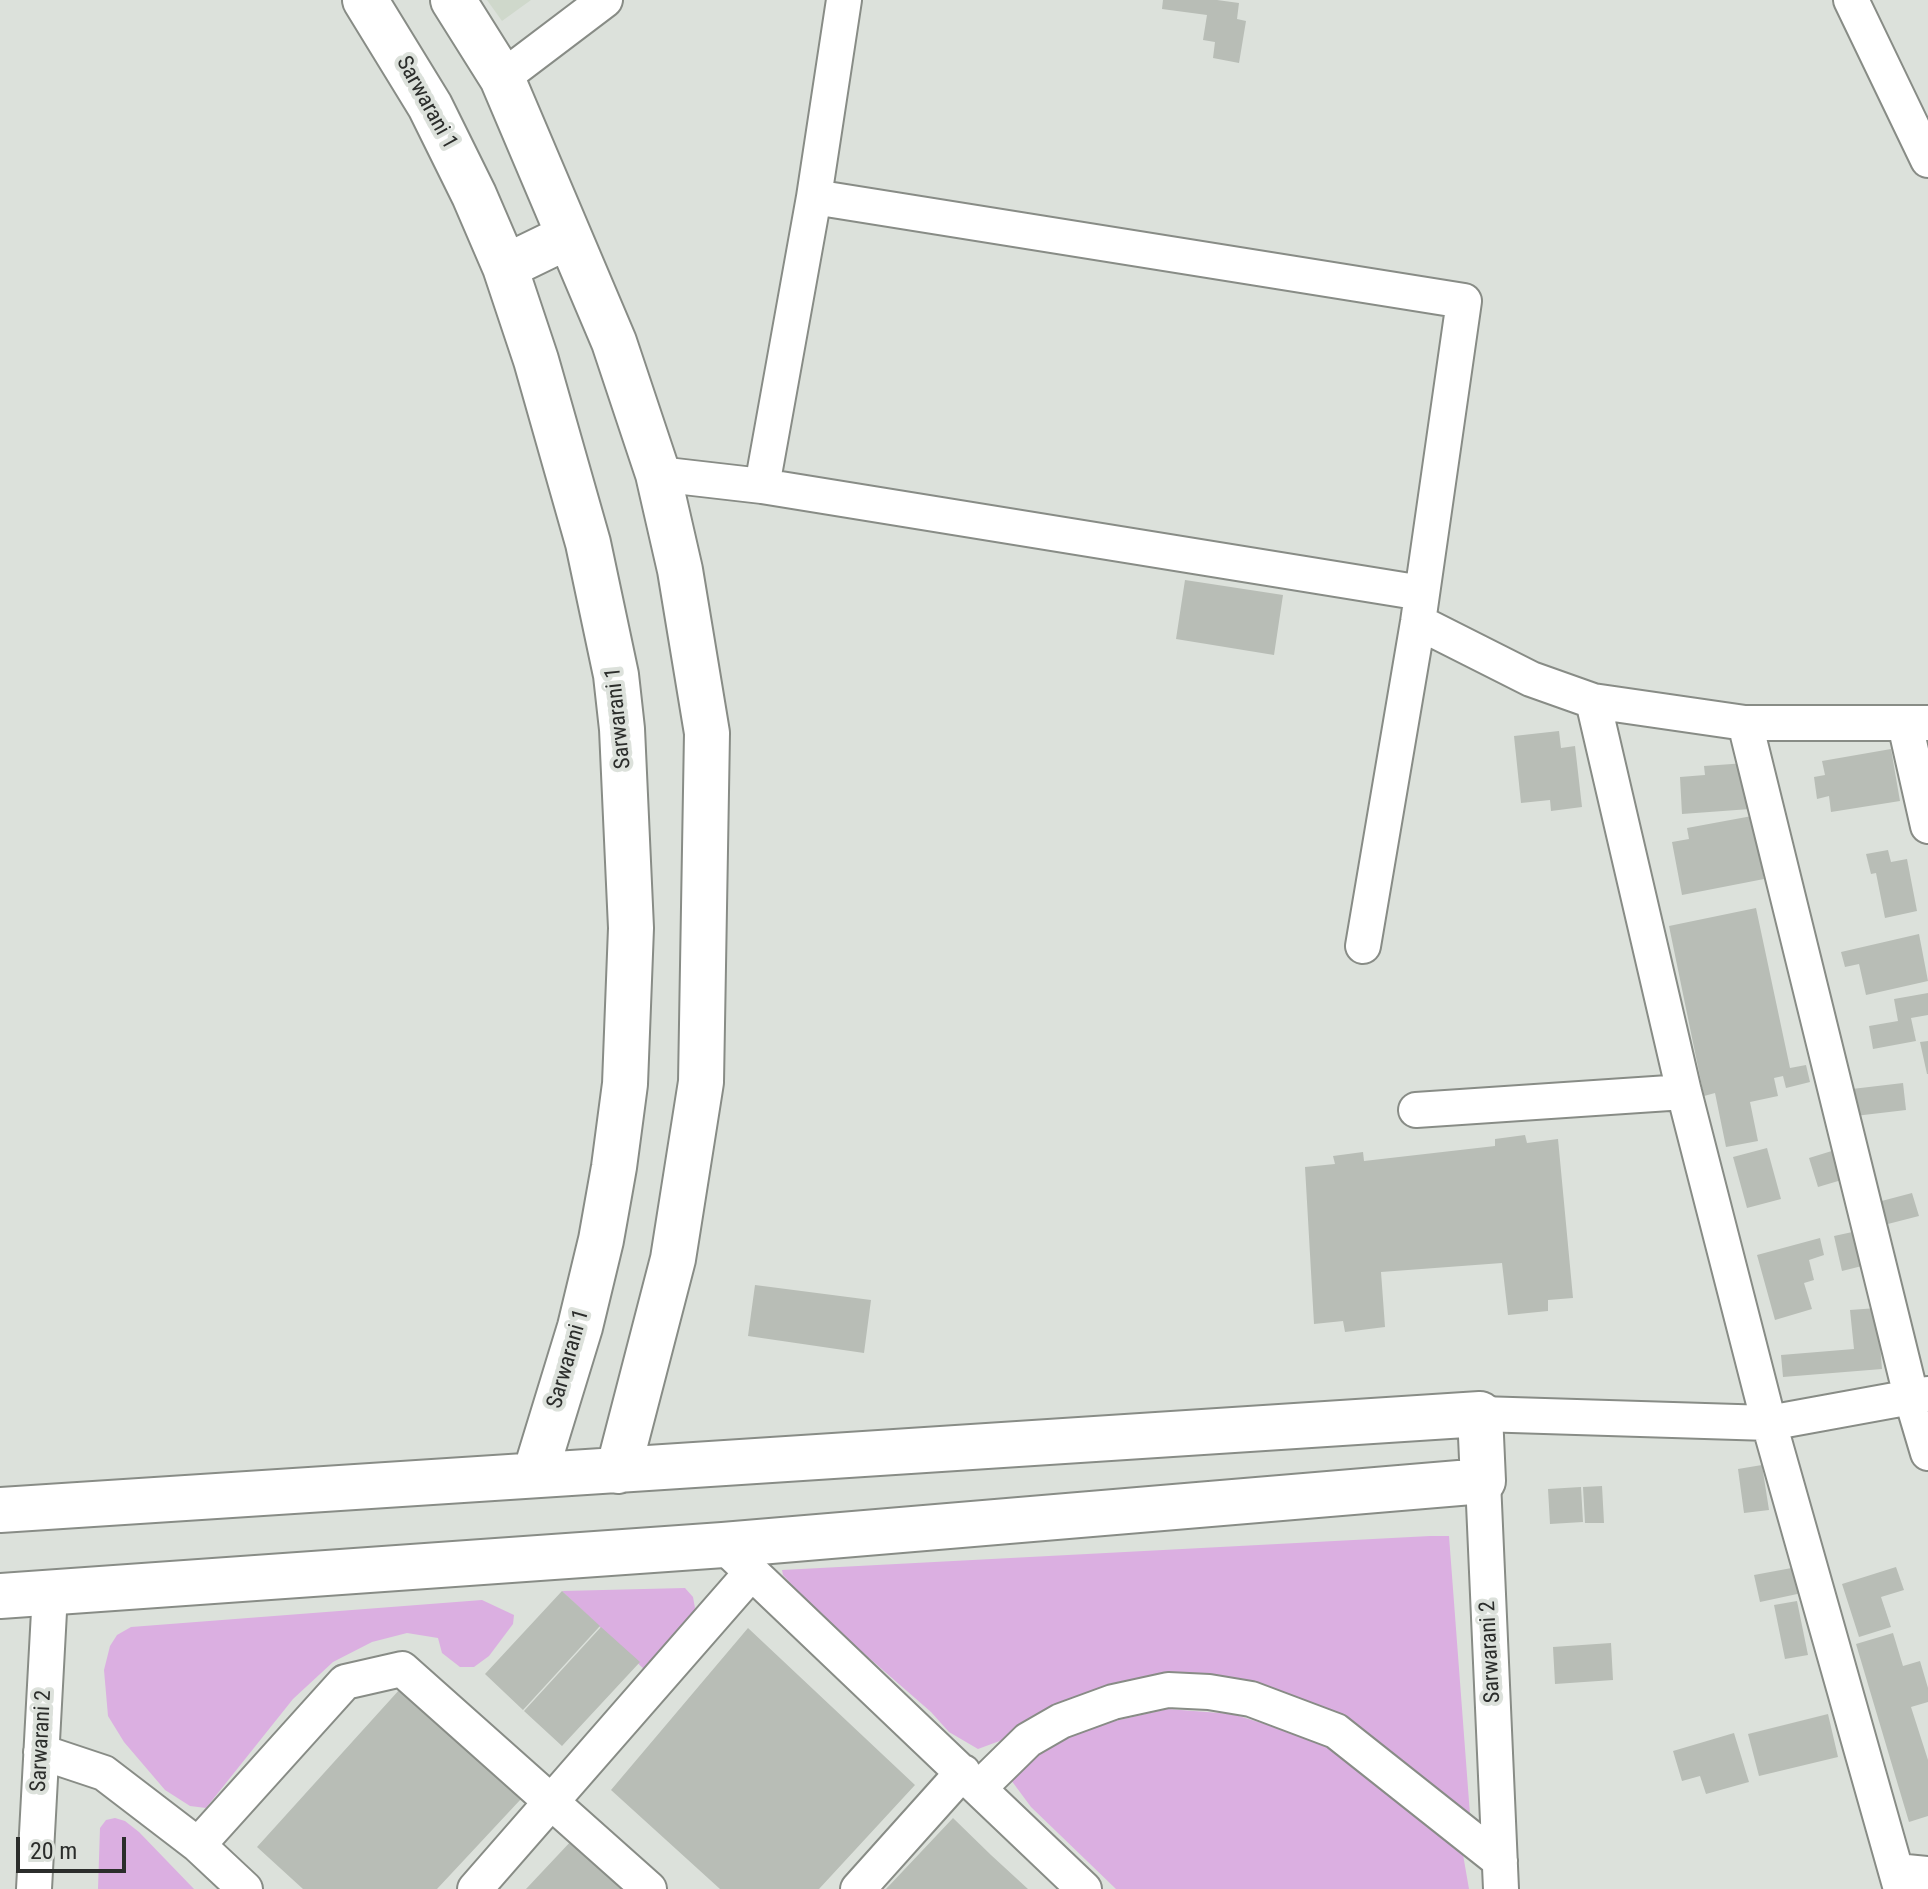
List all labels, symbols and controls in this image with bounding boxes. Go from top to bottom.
street label: Sarwarani 1 [390,52,462,154]
street label: Sarwarani 1 [601,666,637,770]
street label: Sarwarani 1 [542,1306,596,1412]
street label: Sarwarani 2 [1475,1600,1507,1704]
street label: Sarwarani 2 [26,1689,58,1793]
scale bar [20,1821,130,1871]
text: 20 m [30,1837,77,1865]

